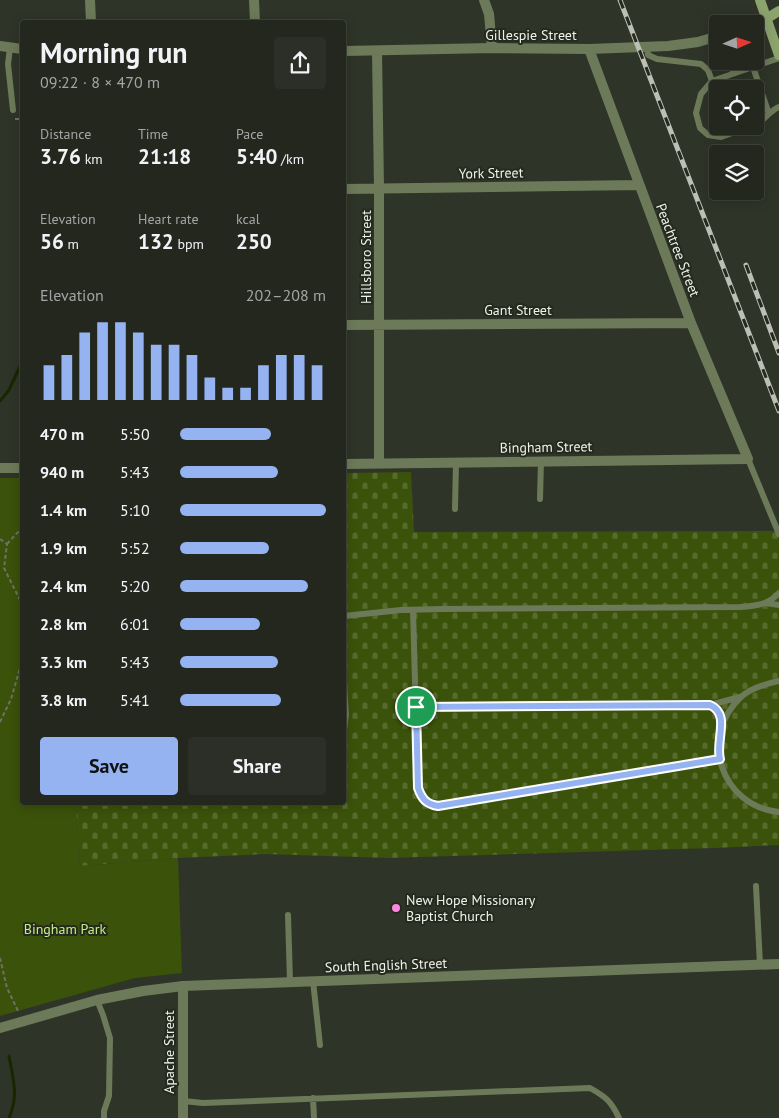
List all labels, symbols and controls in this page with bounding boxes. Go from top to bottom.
north arrow [709,15,764,70]
map controls [709,15,764,200]
street label: Gillespie Street [485,26,577,44]
text: Morning run [40,34,188,71]
button: share [274,37,326,89]
text: 09:22 · 8 × 470 m [40,72,160,92]
button: locate [709,80,764,135]
text: Distance [40,125,91,143]
text: Time [138,125,168,143]
text: Pace [236,125,263,143]
text: 3.76 [40,143,81,170]
text: 21:18 [138,143,191,170]
text: 5:40 [236,143,277,170]
button: layers [709,145,764,200]
text: km [81,150,103,168]
text: /km [277,150,304,168]
street label: York Street [459,163,524,183]
street label: Peachtree Street [652,201,704,299]
text: Elevation [40,210,96,228]
text: Heart rate [138,210,199,228]
text: kcal [236,210,260,228]
street label: Hillsboro Street [357,210,375,304]
text: 56 [40,228,64,255]
text: 132 [138,228,174,255]
text: 250 [236,228,272,255]
text: m [64,235,79,253]
text: bpm [174,235,204,253]
text: Elevation [40,285,104,305]
text: 202–208 m [246,285,326,305]
street label: Gant Street [484,301,552,319]
text: 470 m [40,424,84,444]
text: 5:50 [120,424,150,444]
street label: Bingham Street [500,437,593,457]
text: 940 m [40,462,84,482]
text: 5:43 [120,462,150,482]
text: 1.4 km [40,500,87,520]
text: 5:10 [120,500,150,520]
text: 1.9 km [40,538,87,558]
text: 5:52 [120,538,150,558]
text: 2.4 km [40,576,87,596]
text: 5:20 [120,576,150,596]
text: 2.8 km [40,614,87,634]
text: 6:01 [120,614,150,634]
text: 3.3 km [40,652,87,672]
text: 5:43 [120,652,150,672]
pin [395,686,437,728]
text: 3.8 km [40,690,87,710]
text: 5:41 [120,690,150,710]
icon: arrive [402,693,430,721]
button: Save [40,737,178,795]
button: Share [188,737,326,795]
place label: New Hope Missionary Baptist Church [406,891,536,925]
marker: New Hope Missionary Baptist Church [390,902,402,914]
park label: Bingham Park [24,920,107,938]
street label: South English Street [325,954,448,976]
street label: Apache Street [160,1010,178,1094]

